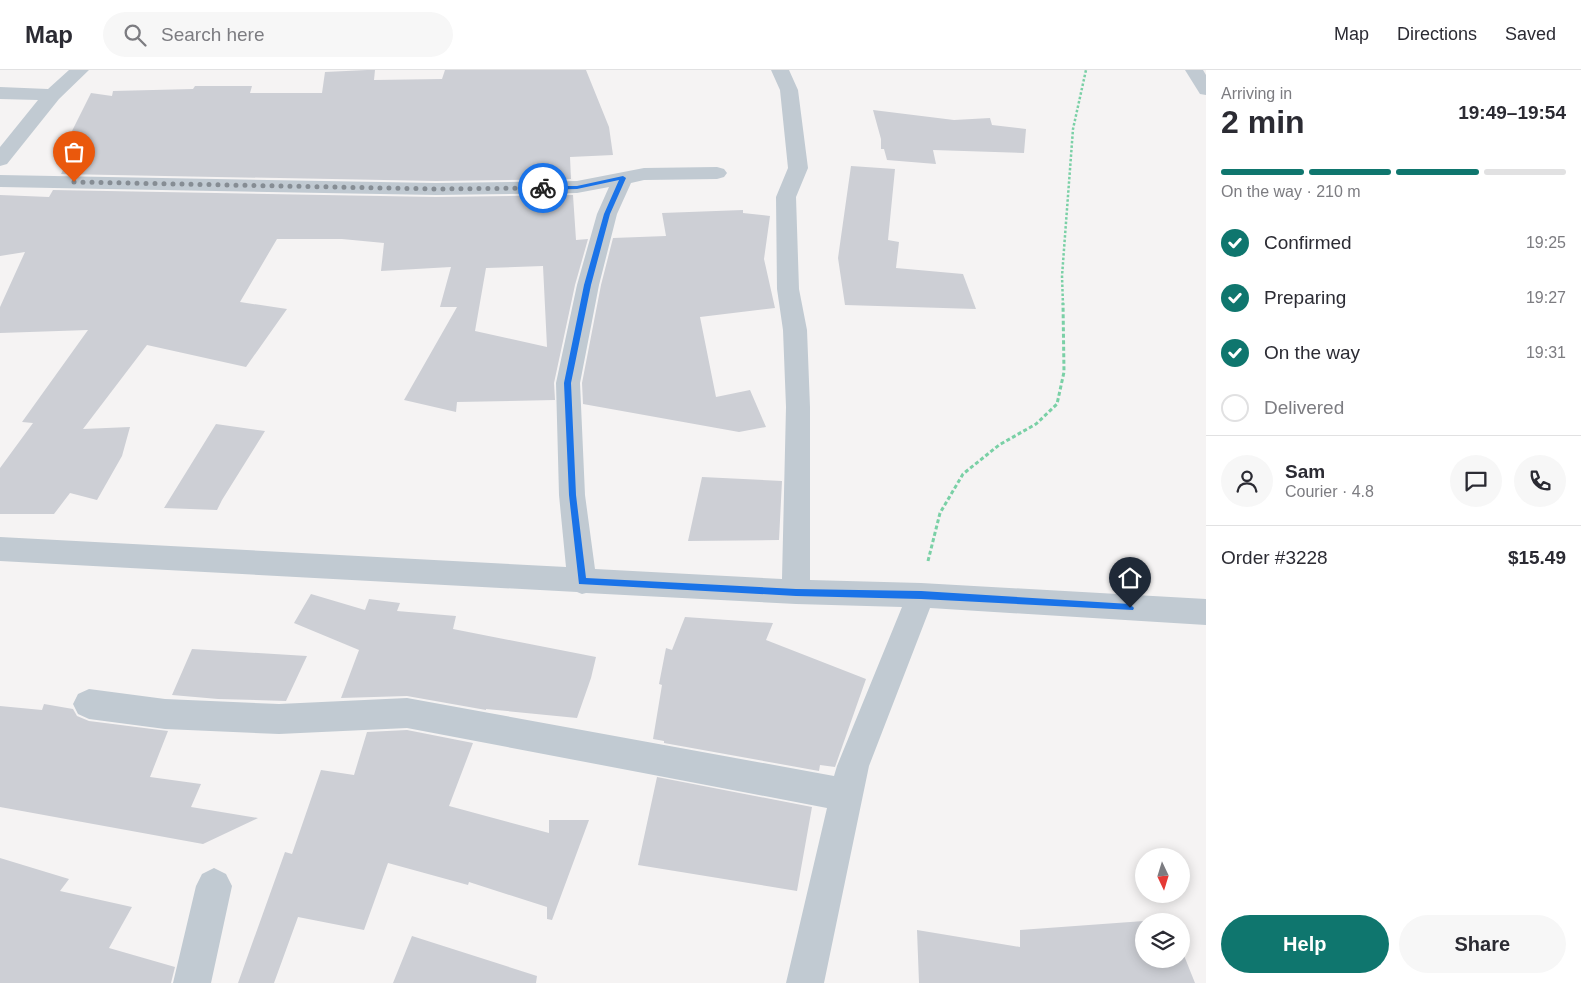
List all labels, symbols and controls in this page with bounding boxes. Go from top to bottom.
search box [103,12,453,57]
text: Map [25,21,73,48]
icon: search [121,21,149,49]
text: Search here [161,24,265,45]
text: Map [1334,24,1369,44]
text: Directions [1397,24,1477,44]
text: Saved [1505,24,1556,44]
text: Arriving in [1221,85,1292,102]
text: 19:49–19:54 [1458,102,1566,123]
text: 2 min [1221,104,1305,140]
pin [53,131,95,182]
icon: bag [60,138,88,166]
courier [518,163,568,213]
icon: bike [529,174,557,202]
text: On the way · 210 m [1221,183,1361,200]
icon: check [1221,229,1249,257]
text: Confirmed [1264,232,1352,253]
text: 19:25 [1526,234,1566,251]
icon: check [1221,284,1249,312]
text: Preparing [1264,287,1346,308]
text: 19:27 [1526,289,1566,306]
icon: check [1221,339,1249,367]
text: On the way [1264,342,1360,363]
text: 19:31 [1526,344,1566,361]
text: Delivered [1264,397,1344,418]
button: person [1221,455,1273,507]
button: chat [1450,455,1502,507]
button: phone [1514,455,1566,507]
text: Sam [1285,461,1325,482]
text: Courier · 4.8 [1285,483,1374,500]
text: Order #3228 [1221,547,1328,568]
text: $15.49 [1508,547,1566,568]
pin [1109,557,1151,608]
icon: home [1116,564,1144,592]
north arrow [1135,848,1190,902]
map controls [1135,848,1190,968]
button: layers [1135,913,1190,968]
button: Help [1221,915,1389,973]
button: Share [1399,915,1566,973]

